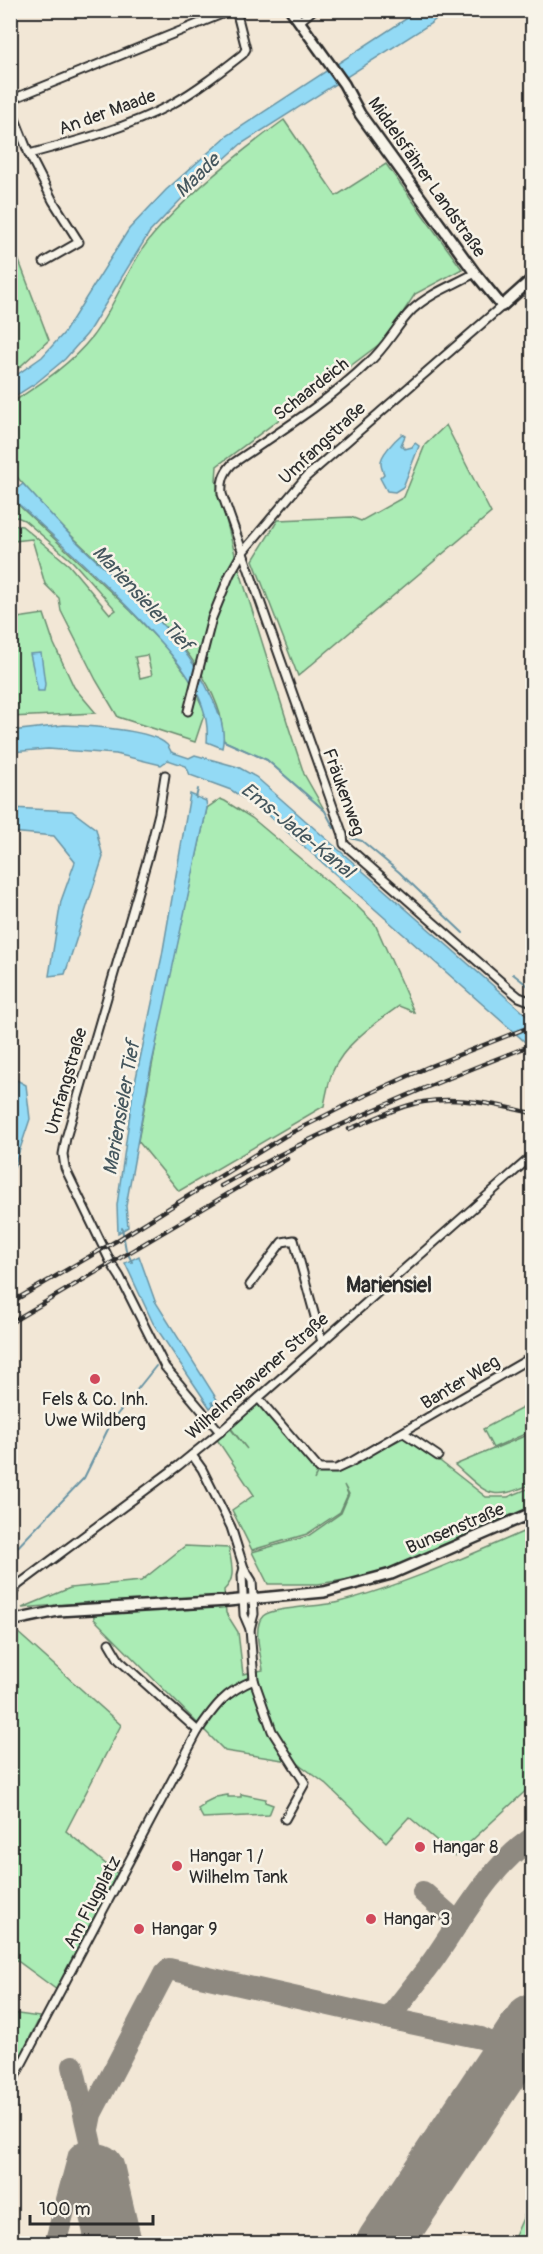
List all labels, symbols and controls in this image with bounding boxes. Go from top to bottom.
street label: An der Maade [56,84,159,141]
street label: Middelsfährer Landstraße [363,93,491,262]
water label: Maade [170,147,227,203]
street label: Schaardeich [269,353,354,426]
street label: Umfangstraße [274,397,371,489]
water label: Mariensieler Tief [87,540,201,659]
street label: Fräukenweg [317,745,370,839]
water label: Ems-Jade-Kanal [236,777,361,885]
street label: Umfangstraße [40,1025,93,1137]
water label: Mariensieler Tief [97,1035,146,1177]
district label: Mariensiel [346,1272,432,1299]
street label: Wilhelmshavener Straße [181,1308,334,1445]
street label: Banter Weg [417,1350,504,1415]
marker: Fels & Co. Inh. Uwe Wildberg [88,1372,102,1386]
place label: Fels & Co. Inh. Uwe Wildberg [42,1388,148,1432]
street label: Bunsenstraße [403,1497,508,1559]
place label: Hangar 8 [432,1836,498,1859]
marker: Hangar 8 [413,1840,427,1854]
place label: Hangar 1 / Wilhelm Tank [189,1845,288,1889]
street label: Am Flugplatz [58,1852,126,1953]
marker: Hangar 1 / Wilhelm Tank [170,1859,184,1873]
place label: Hangar 3 [383,1908,450,1931]
marker: Hangar 3 [364,1912,378,1926]
place label: Hangar 9 [151,1918,217,1941]
marker: Hangar 9 [132,1922,146,1936]
scale bar [30,2188,153,2226]
text: 100 m [39,2198,91,2221]

